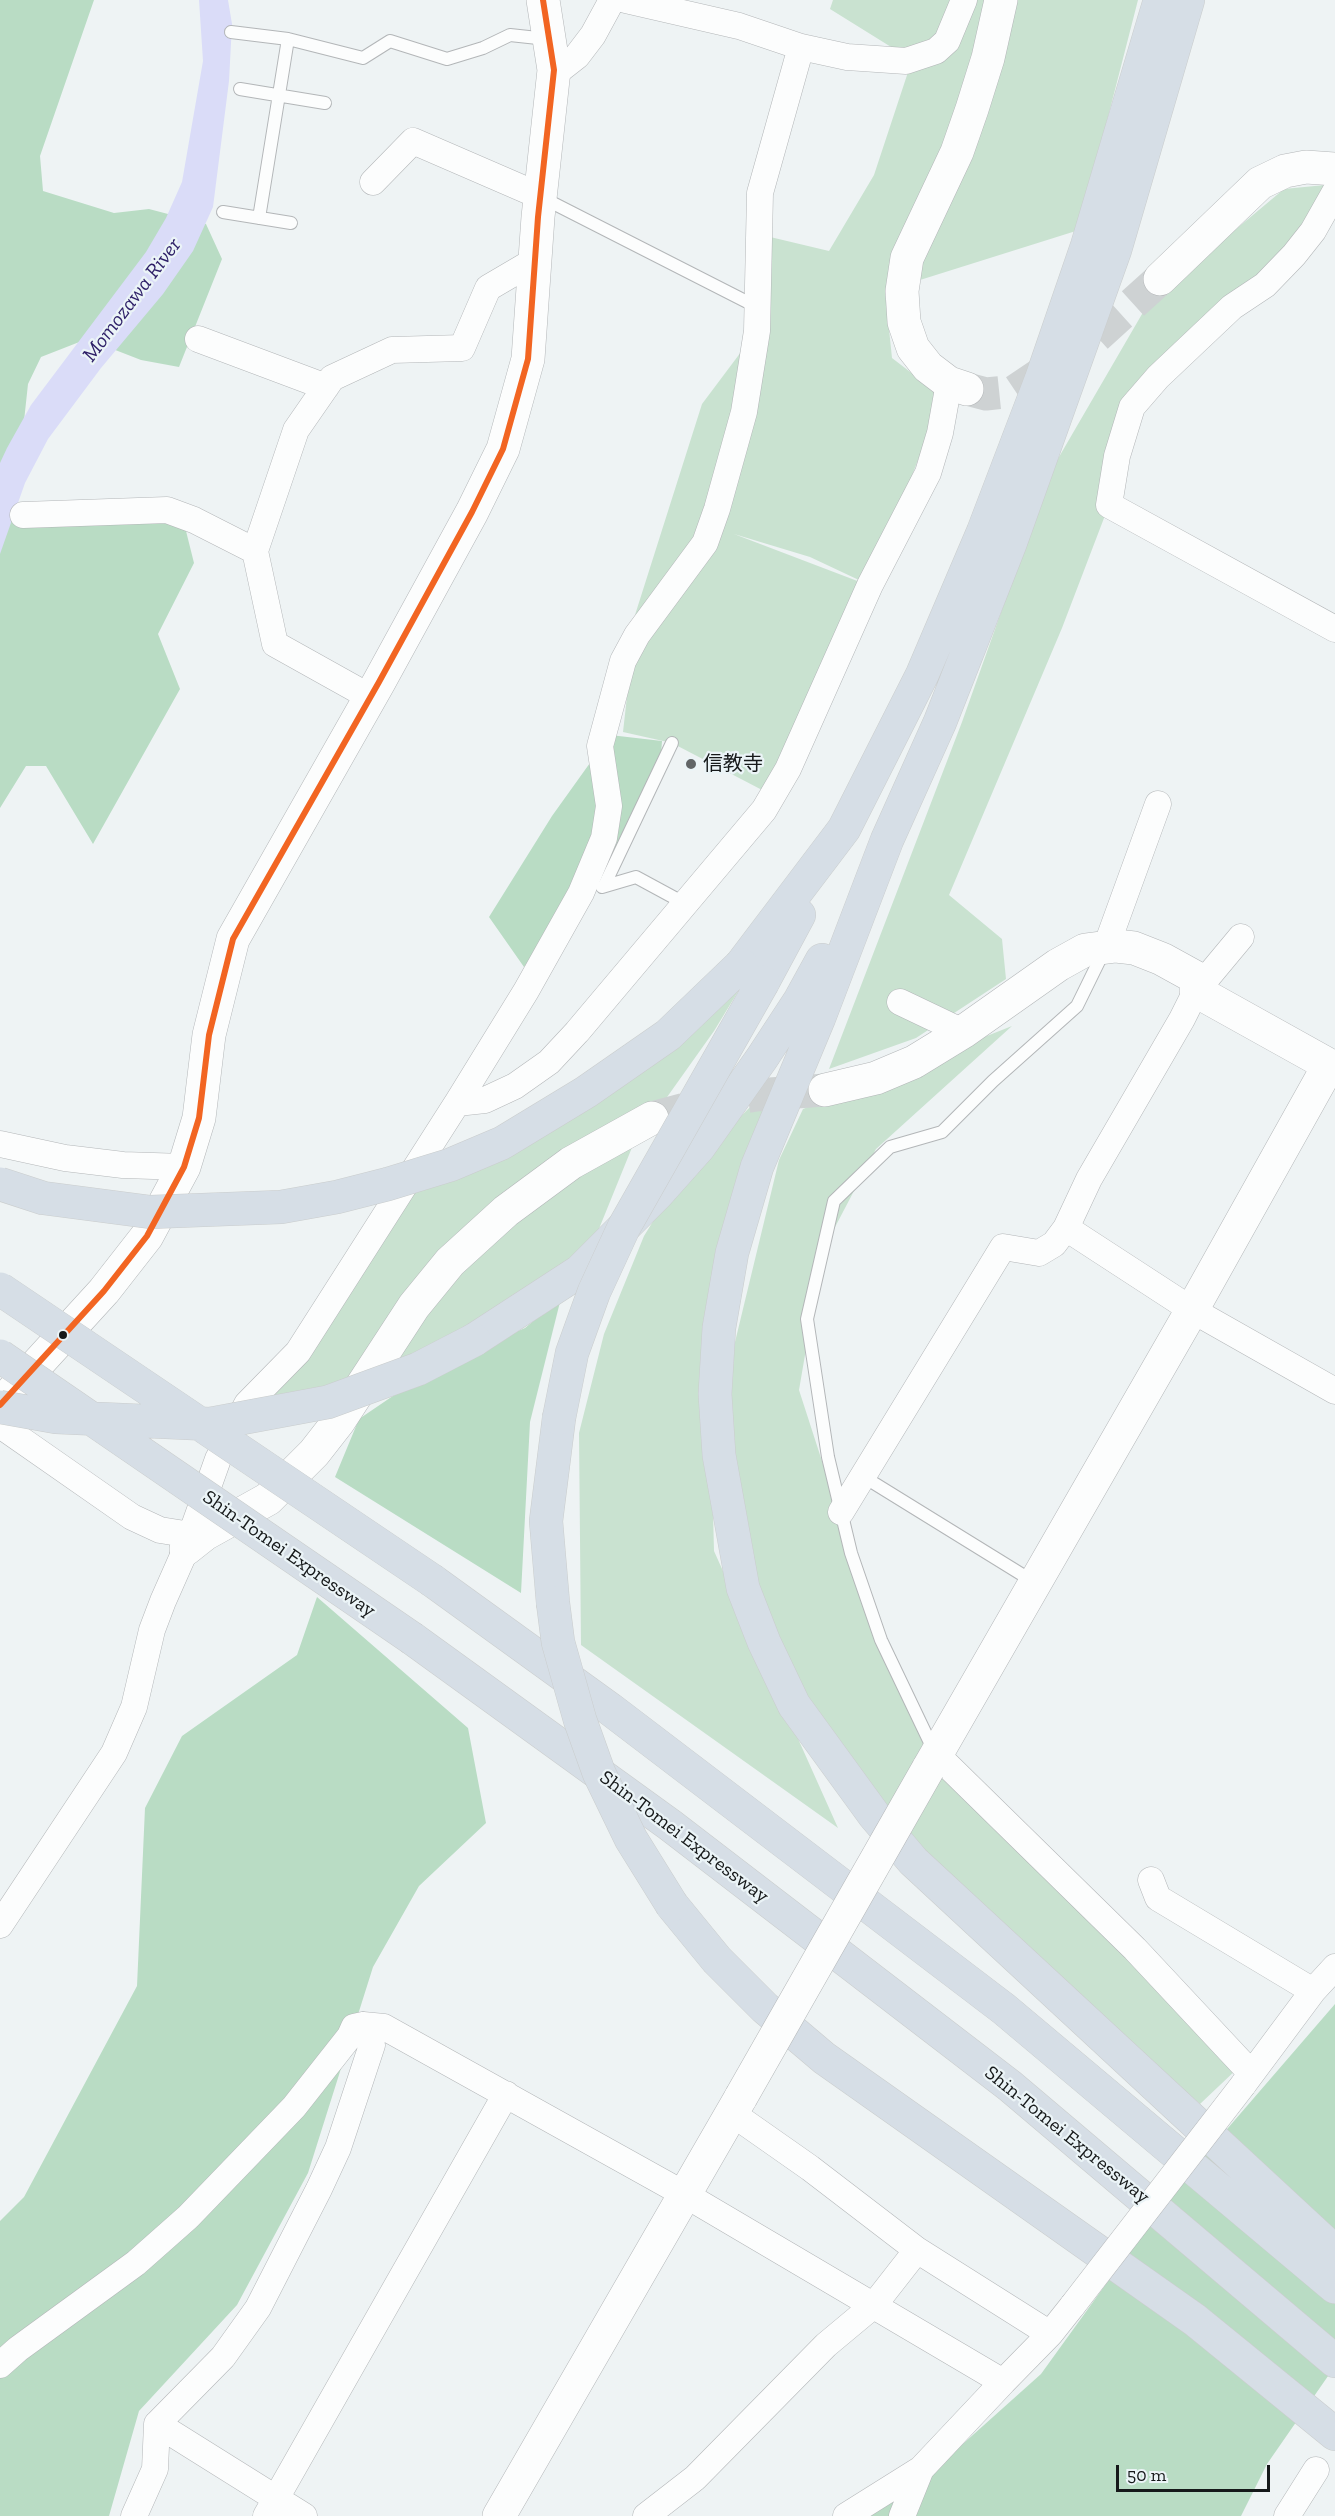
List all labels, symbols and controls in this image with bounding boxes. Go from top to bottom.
water label: Momozawa River [77,233,187,367]
place label: 信教寺 [703,752,763,776]
marker: 信教寺 [684,757,698,771]
unlabelled marker [57,1329,69,1341]
street label: Shin-Tomei Expressway [198,1485,380,1623]
street label: Shin-Tomei Expressway [595,1766,773,1908]
street label: Shin-Tomei Expressway [980,2061,1154,2209]
scale bar [1119,2453,1274,2491]
text: 50 m [1127,2464,1166,2486]

